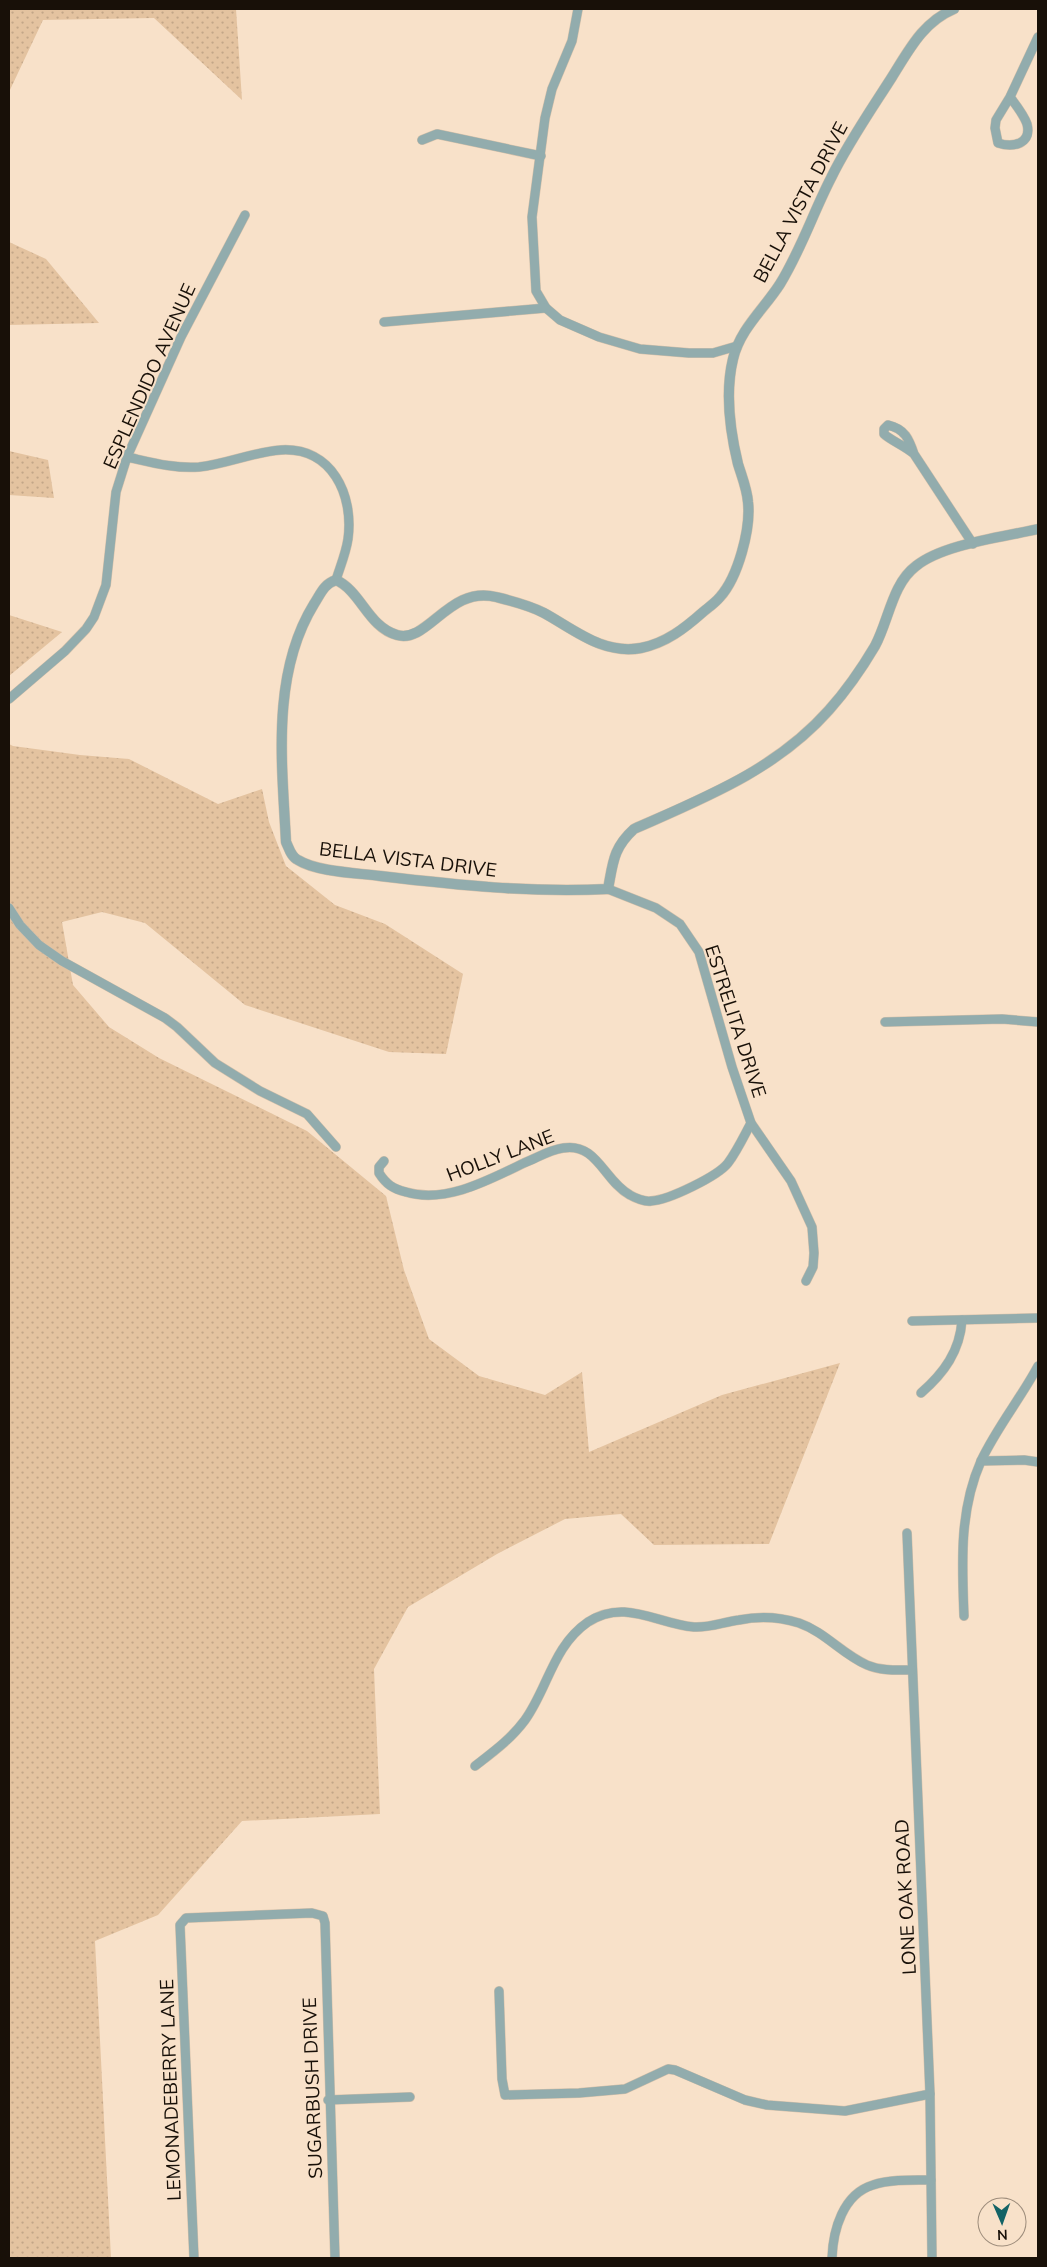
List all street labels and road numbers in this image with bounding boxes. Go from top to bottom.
street label: BELLA VISTA DRIVE [747,117,853,287]
street label: ESPLENDIDO AVENUE [97,280,201,472]
street label: BELLA VISTA DRIVE [318,836,498,882]
street label: ESTRELITA DRIVE [700,942,772,1100]
street label: HOLLY LANE [443,1123,557,1187]
street label: LONE OAK ROAD [889,1819,921,1975]
street label: LEMONADEBERRY LANE [154,1979,186,2201]
street label: SUGARBUSH DRIVE [297,1997,327,2179]

